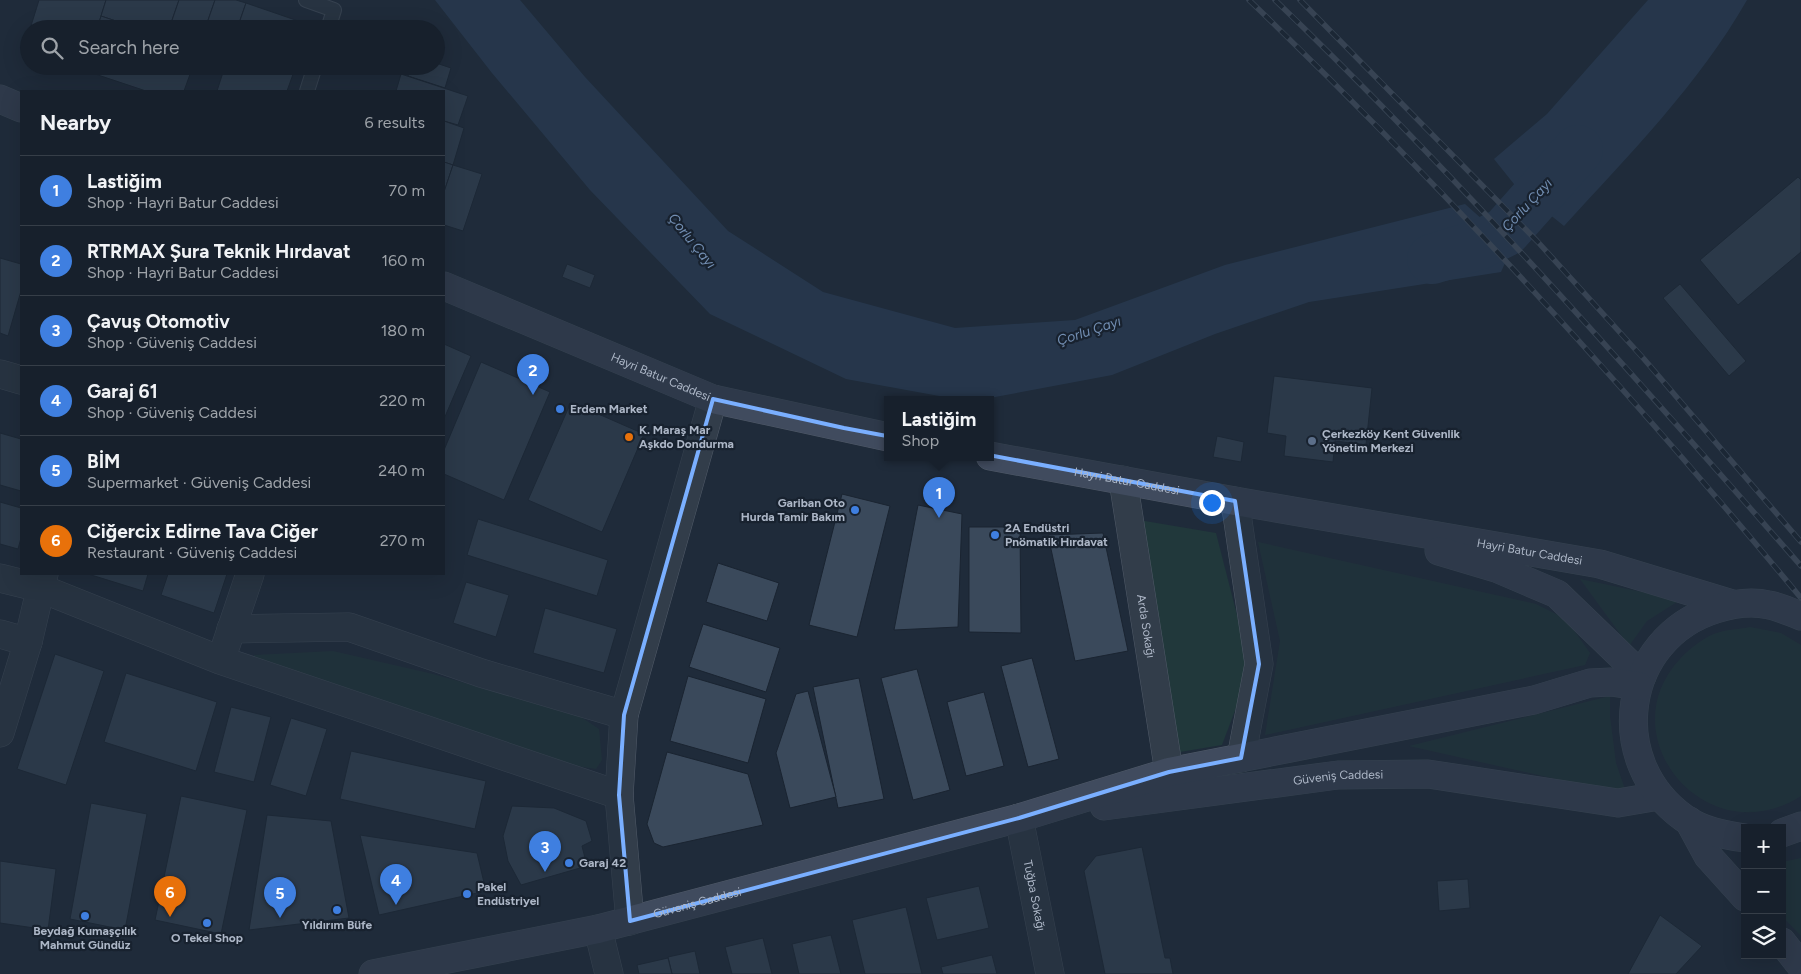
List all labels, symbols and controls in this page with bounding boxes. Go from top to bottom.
search box [20,20,445,75]
icon: search [38,34,66,62]
text: Search here [78,36,180,59]
text: Nearby [40,110,111,135]
text: 6 results [364,113,425,132]
text: Lastiğim [87,170,162,193]
water label: Çorlu Çayı [1498,175,1556,235]
text: 1 [53,181,59,200]
text: 70 m [389,181,425,200]
text: Shop · Hayri Batur Caddesi [87,193,279,212]
water label: Çorlu Çayı [665,210,719,272]
text: RTRMAX Şura Teknik Hırdavat [87,240,351,263]
text: 2 [51,251,61,270]
text: 160 m [382,251,425,270]
text: Shop · Hayri Batur Caddesi [87,263,279,282]
text: Çavuş Otomotiv [87,310,230,333]
water label: Çorlu Çayı [1055,313,1123,349]
text: 3 [52,321,60,340]
text: 180 m [381,321,425,340]
text: Shop · Güveniş Caddesi [87,333,257,352]
street label: Hayri Batur Caddesi [609,350,713,404]
pin: 2 [517,354,549,395]
text: Garaj 61 [87,380,158,403]
text: 4 [51,391,61,410]
text: 220 m [379,391,425,410]
popup [884,396,994,461]
place label: Erdem Market [570,402,648,416]
text: Shop · Güveniş Caddesi [87,403,257,422]
marker: Erdem Market [554,403,566,415]
text: Lastiğim [902,408,976,431]
place label: K. Maraş Mar Aşkdo Dondurma [639,423,734,451]
place label: Çerkezköy Kent Güvenlik Yönetim Merkezi [1322,427,1461,455]
marker: K. Maraş Mar Aşkdo Dondurma [623,431,635,443]
text: Shop [902,431,939,450]
marker: Çerkezköy Kent Güvenlik Yönetim Merkezi [1306,435,1318,447]
text: BİM [87,450,120,473]
text: 5 [51,461,61,480]
text: 240 m [378,461,425,480]
street label: Hayri Batur Caddesi [1073,465,1180,498]
text: Supermarket · Güveniş Caddesi [87,473,311,492]
pin: 1 [923,477,955,518]
your location [1199,490,1225,516]
place label: Gariban Oto Hurda Tamir Bakım [741,496,845,524]
marker: Gariban Oto Hurda Tamir Bakım [849,504,861,516]
text: Ciğercix Edirne Tava Ciğer [87,520,318,543]
place label: 2A Endüstri Pnömatik Hırdavat [1005,521,1108,549]
marker: 2A Endüstri Pnömatik Hırdavat [989,529,1001,541]
text: 6 [51,531,61,550]
text: 270 m [380,531,425,550]
street label: Hayri Batur Caddesi [1476,536,1583,568]
text: Restaurant · Güveniş Caddesi [87,543,297,562]
street label: Arda Sokağı [1134,593,1158,659]
street label: Güveniş Caddesi [1292,767,1383,788]
map controls [1741,824,1786,959]
button: + [1741,824,1786,869]
pin: 3 [529,831,561,872]
place label: Garaj 42 [579,856,626,870]
marker: Garaj 42 [563,857,575,869]
street label: Tuğba Sokağı [1021,859,1048,932]
pin: 4 [380,864,412,905]
button: − [1741,869,1786,914]
pin: 6 [154,876,186,917]
pin: 5 [264,877,296,918]
place label: Pakel Endüstriyel [477,880,539,908]
street label: Güveniş Caddesi [652,885,743,921]
marker: Pakel Endüstriyel [461,888,473,900]
marker: Yıldırım Büfe [331,904,343,916]
marker: Beydağ Kumaşçılık Mahmut Gündüz [79,910,91,922]
button: layers [1741,914,1786,959]
marker: O Tekel Shop [201,917,213,929]
place label: Yıldırım Büfe [302,918,373,932]
place label: Beydağ Kumaşçılık Mahmut Gündüz [33,924,137,952]
place label: O Tekel Shop [171,931,243,945]

